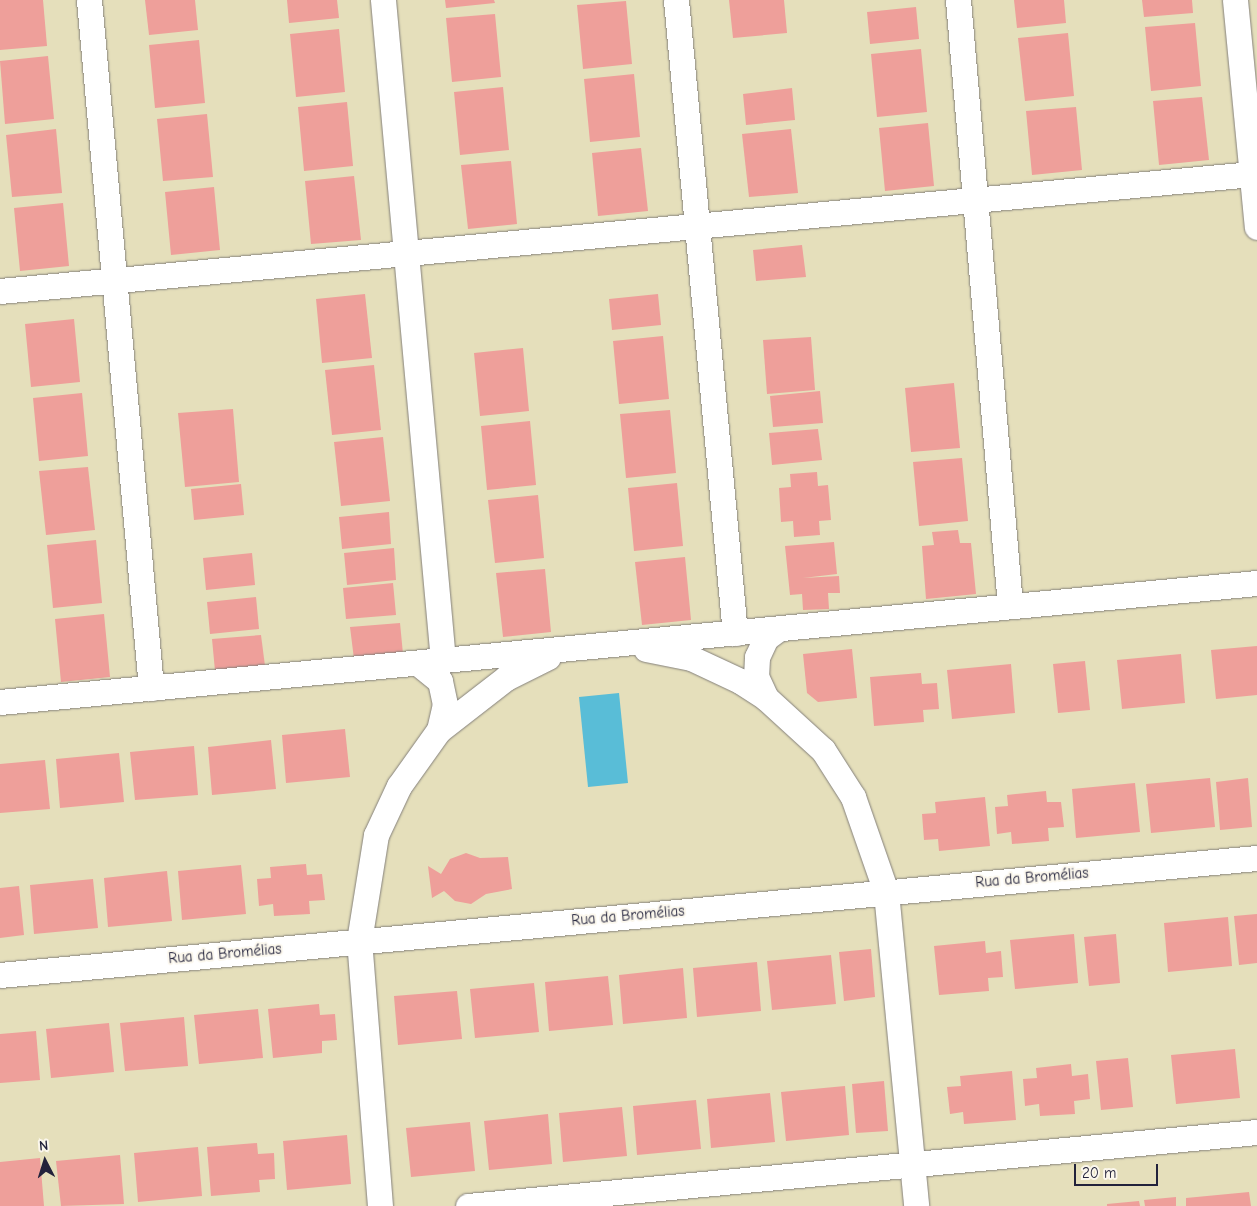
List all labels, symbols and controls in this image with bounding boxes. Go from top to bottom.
street label: Rua da Bromélias [975,864,1089,892]
street label: Rua da Bromélias [571,902,685,930]
street label: Rua da Bromélias [168,940,282,968]
north arrow [20,1136,70,1186]
text: N [38,1137,49,1154]
scale bar [1077,1154,1161,1186]
text: 20 m [1082,1164,1116,1182]

